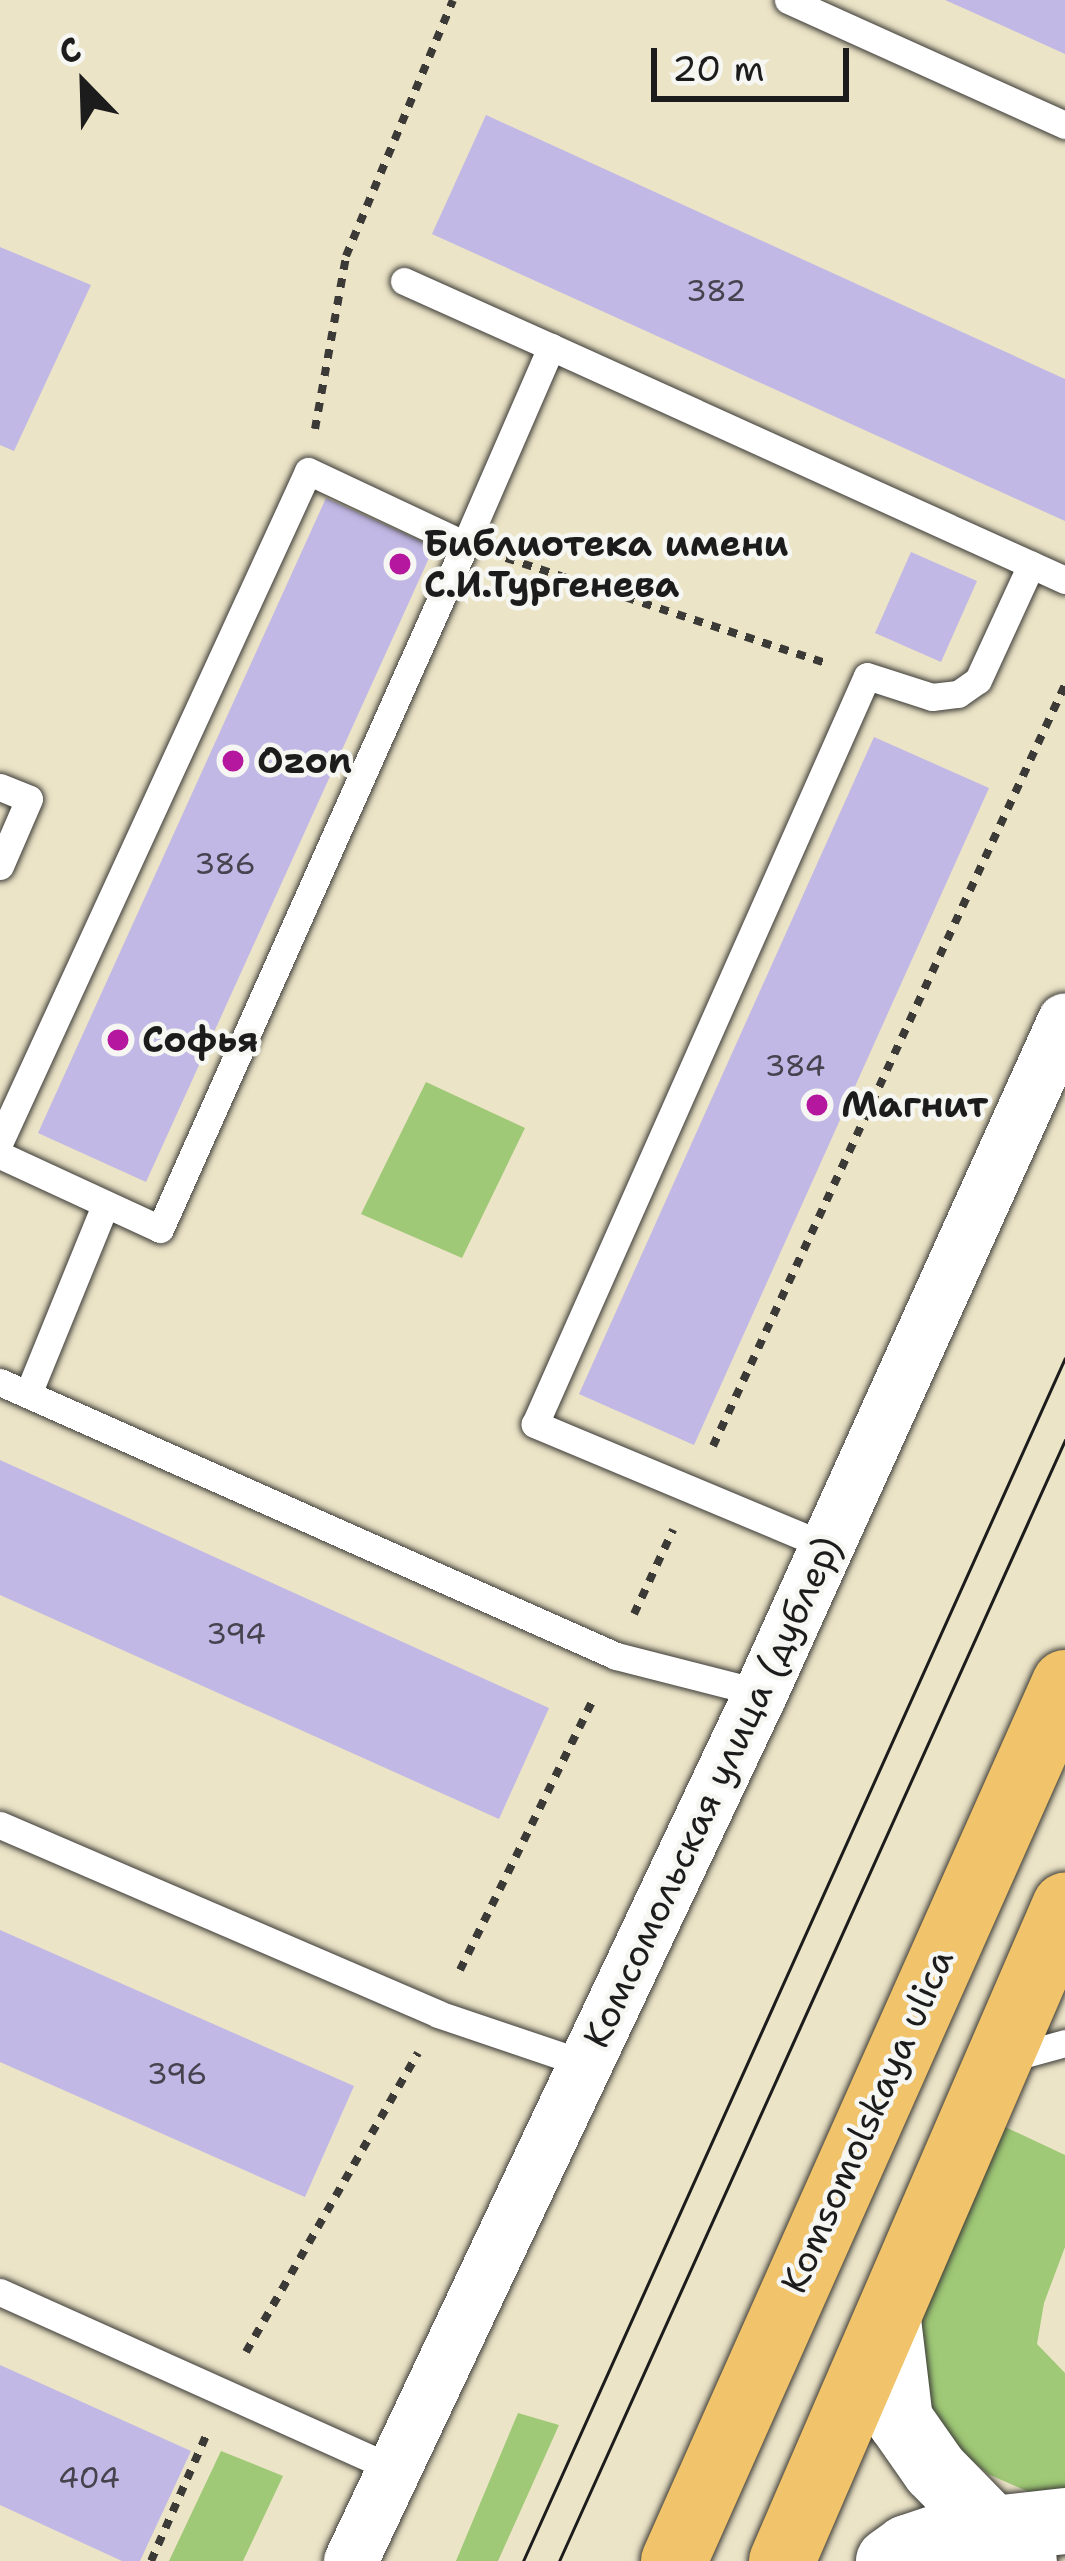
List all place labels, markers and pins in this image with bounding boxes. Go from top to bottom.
place label: Библиотека имени С.И.Тургенева [424,521,789,606]
marker: Библиотека имени С.И.Тургенева [387,551,413,577]
place label: Ozon [257,739,352,783]
marker: Ozon [220,748,246,774]
place label: Софья [142,1018,259,1062]
marker: Софья [105,1027,131,1053]
place label: Магнит [841,1083,988,1127]
marker: Магнит [804,1092,830,1118]

